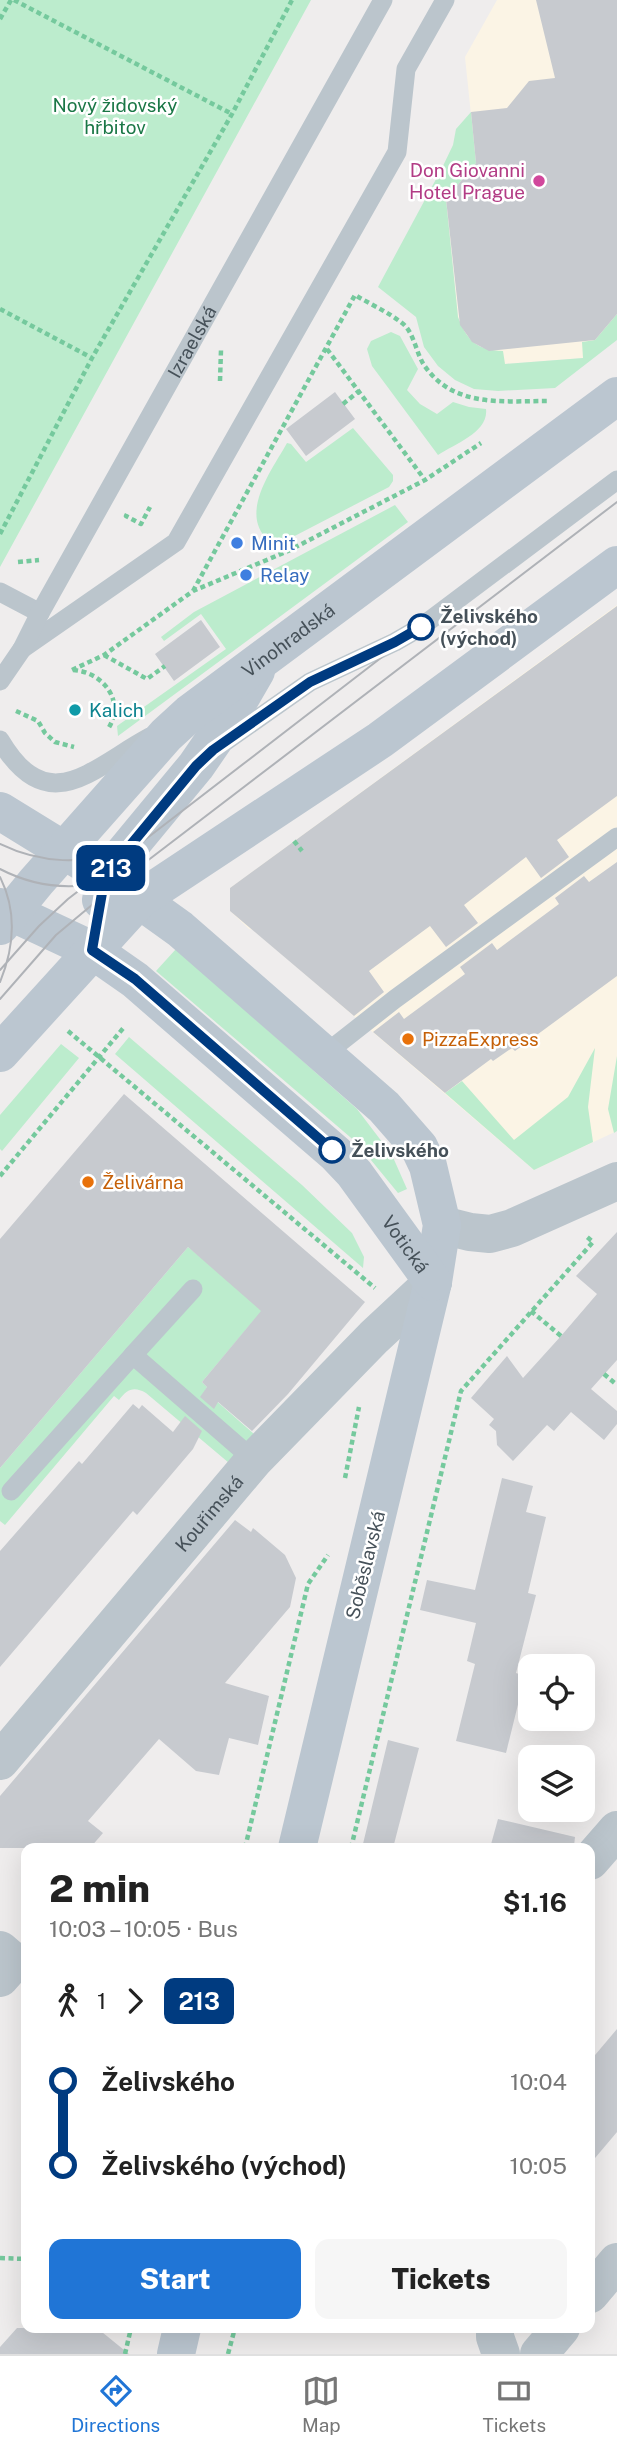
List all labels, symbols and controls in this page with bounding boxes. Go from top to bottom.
park label: Nový židovský hřbitov [52,94,178,138]
place label: Don Giovanni Hotel Prague [409,159,525,203]
marker: Don Giovanni Hotel Prague [531,173,547,189]
street label: Izraelská [163,302,221,381]
place label: Minit [251,532,296,554]
marker: Minit [229,535,245,551]
place label: Relay [260,564,309,586]
marker: Relay [238,567,254,583]
street label: Vinohradská [238,599,339,682]
place label: Želivského (východ) [440,605,538,649]
marker: Želivského (východ) [408,614,434,640]
place label: Kalich [89,699,144,721]
marker: Kalich [67,702,83,718]
line badge: 213 [71,845,151,891]
text: 213 [90,854,132,882]
place label: PizzaExpress [422,1028,539,1050]
marker: PizzaExpress [400,1031,416,1047]
marker: Želivského [319,1137,345,1163]
place label: Želivského [351,1139,449,1161]
place label: Želivárna [102,1171,184,1193]
marker: Želivárna [80,1174,96,1190]
street label: Votická [378,1211,434,1277]
street label: Kouřimská [170,1471,247,1556]
street label: Soběslavská [341,1509,389,1621]
map controls [518,1654,595,1822]
button: locate [518,1654,595,1731]
button: layers [518,1745,595,1822]
text: 2 min [49,1866,150,1911]
text: $1.16 [503,1887,567,1918]
text: 10:03 – 10:05 · Bus [49,1915,238,1942]
icon: walk [49,1982,87,2020]
icon: forward [116,1982,154,2020]
text: 1 [97,1987,106,2014]
text: 213 [178,1987,220,2015]
text: Želivského [101,2066,235,2097]
text: 10:04 [510,2068,567,2095]
text: Želivského (východ) [101,2150,347,2181]
text: 10:05 [510,2152,567,2179]
button: Start [49,2239,301,2319]
button: Tickets [315,2239,567,2319]
tab: Directions [71,2372,160,2436]
tab: Map [302,2372,341,2436]
tab: Tickets [482,2372,546,2436]

